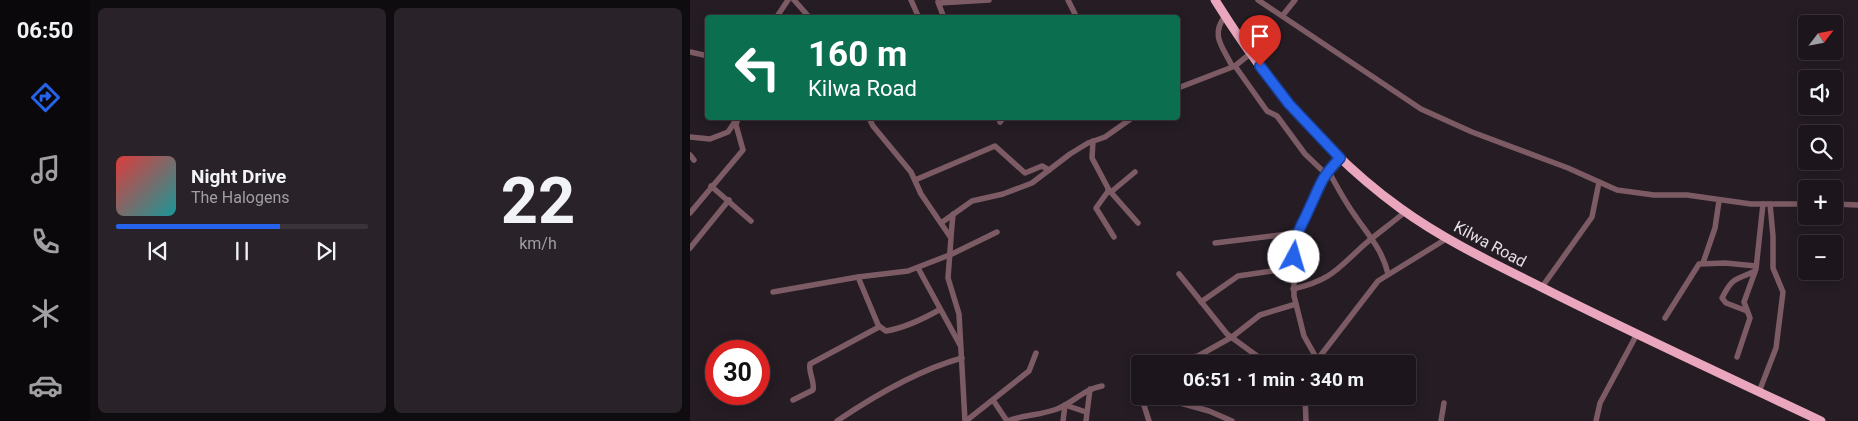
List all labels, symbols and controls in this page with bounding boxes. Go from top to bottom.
pin [1239,15,1281,66]
north arrow [1798,15,1842,60]
map controls [1798,15,1843,280]
text: 06:50 [17,18,73,43]
icon: arrive [1246,22,1274,50]
text: 160 m [808,34,907,75]
icon: left [725,35,790,100]
button: sound [1798,70,1843,115]
text: Kilwa Road [808,76,917,101]
icon: directions [28,80,63,115]
button: search [1798,125,1843,170]
icon: music [28,152,63,187]
text: 22 [501,163,575,239]
text: Night Drive [191,165,286,188]
button: + [1798,180,1843,225]
text: The Halogens [191,188,290,207]
street label: Kilwa Road [1451,217,1529,271]
icon: phone [28,224,63,259]
position arrow [1267,230,1319,282]
text: km/h [519,234,557,253]
button: − [1798,235,1843,280]
icon: previous [144,237,172,265]
icon: pause [228,237,256,265]
icon: next [312,237,340,265]
icon: climate [28,296,63,331]
speed limit sign: 30 [705,340,770,405]
icon: car [28,368,63,403]
text: 06:51 · 1 min · 340 m [1183,368,1364,391]

